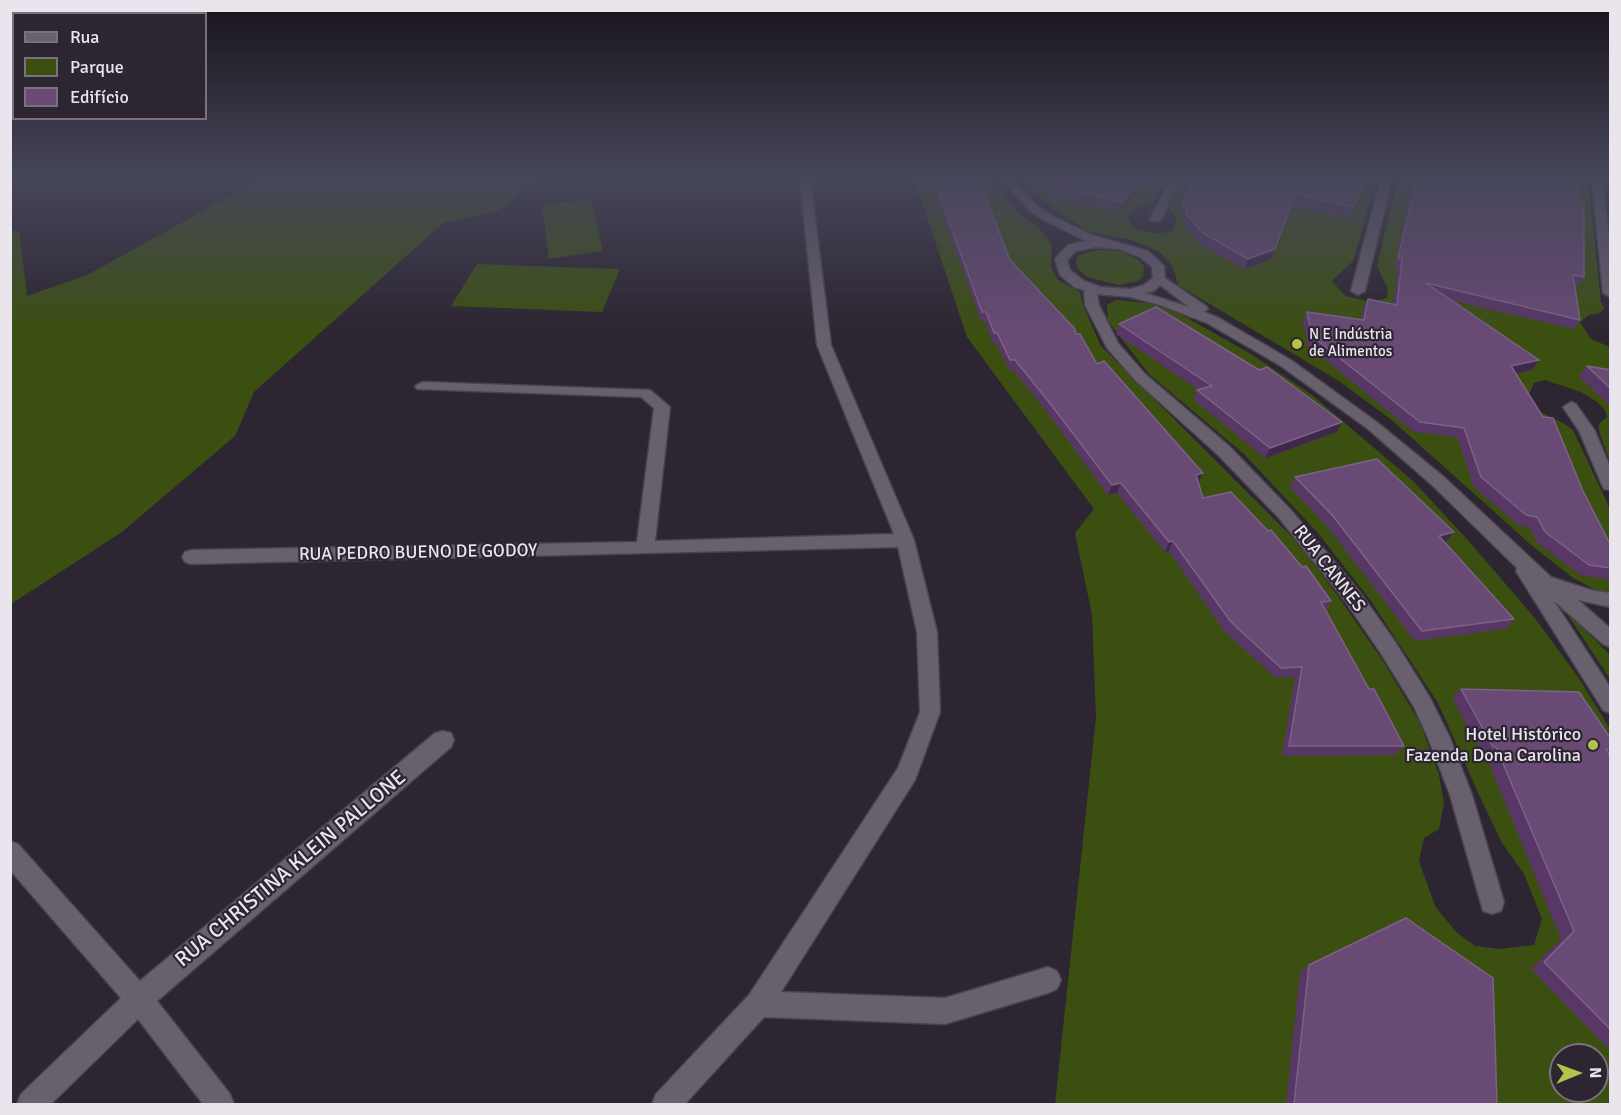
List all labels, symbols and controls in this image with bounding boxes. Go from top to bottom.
legend [12,12,207,120]
text: Rua [70,26,99,48]
text: Parque [70,56,124,78]
text: Edifício [70,86,129,108]
place label: N E Indústria de Alimentos [1309,326,1392,361]
marker: N E Indústria de Alimentos [1290,337,1304,351]
street label: RUA CANNES [1289,521,1369,617]
street label: RUA PEDRO BUENO DE GODOY [299,540,537,566]
place label: Hotel Histórico Fazenda Dona Carolina [1405,724,1581,766]
marker: Hotel Histórico Fazenda Dona Carolina [1586,738,1600,752]
street label: RUA CHRISTINA KLEIN PALLONE [171,765,411,973]
north arrow [1549,1043,1609,1103]
text: N [1585,1067,1605,1078]

